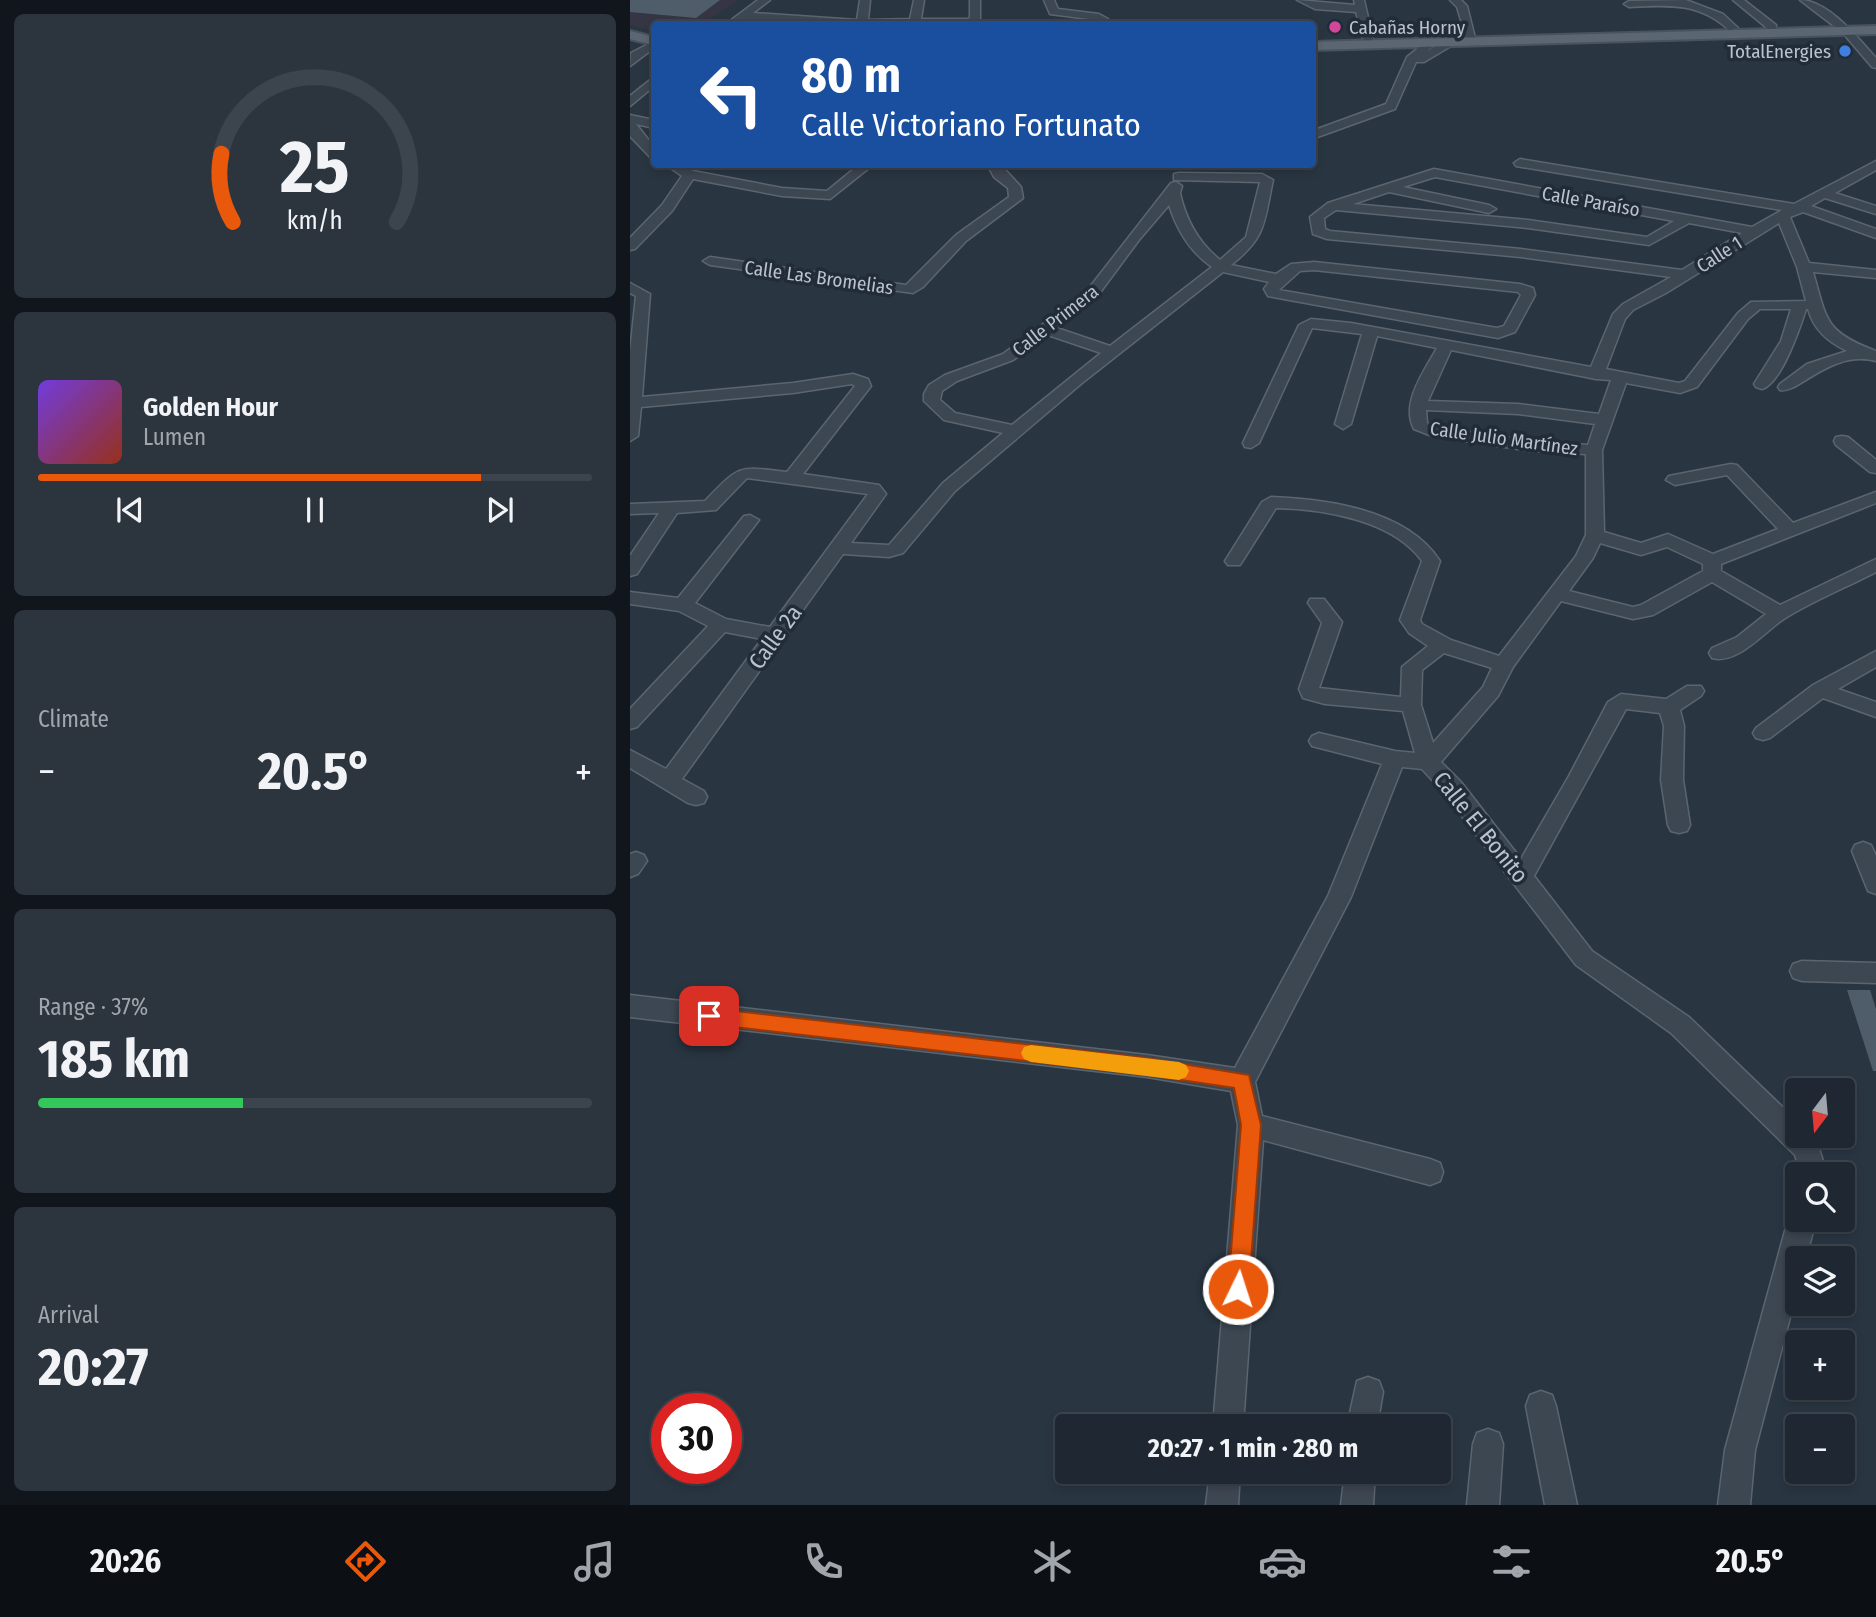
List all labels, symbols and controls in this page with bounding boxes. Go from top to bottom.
place label: Cabañas Horny [1349,16,1466,39]
marker: Cabañas Horny [1327,19,1343,35]
place label: TotalEnergies [1727,40,1831,63]
marker: TotalEnergies [1837,43,1853,59]
text: 80 m [801,46,901,105]
icon: left [686,49,777,140]
text: Calle Victoriano Fortunato [801,106,1141,144]
text: 25 [279,124,350,211]
street label: Calle Paraíso [1540,182,1642,221]
text: km/h [287,206,343,236]
street label: Calle 1 [1692,231,1746,278]
street label: Calle Las Bromelias [743,256,895,299]
street label: Calle Primera [1008,280,1103,361]
text: Golden Hour [143,392,278,423]
street label: Calle Julio Martínez [1429,417,1580,460]
text: Lumen [143,423,206,451]
icon: previous [111,491,149,529]
icon: pause [296,491,334,529]
icon: next [481,491,519,529]
street label: Calle 2a [742,599,808,675]
text: Climate [38,705,109,733]
text: 20.5° [258,740,372,803]
text: − [38,749,55,795]
text: + [575,749,592,795]
street label: Calle El Bonito [1428,766,1534,888]
pin [679,986,739,1046]
text: Range · 37% [38,993,148,1021]
icon: arrive [690,997,728,1035]
text: 185 km [38,1028,190,1091]
north arrow [1785,1078,1855,1148]
map controls [1785,1078,1855,1484]
button: search [1785,1162,1855,1232]
button: layers [1785,1246,1855,1316]
position arrow [1201,1252,1275,1326]
text: Arrival [38,1301,99,1329]
button: + [1785,1330,1855,1400]
text: 20:27 [38,1336,148,1399]
speed limit sign: 30 [651,1393,742,1484]
button: − [1785,1414,1855,1484]
text: 20:27 · 1 min · 280 m [1148,1433,1358,1464]
icon: directions [341,1537,390,1586]
icon: music [570,1537,619,1586]
icon: phone [799,1537,848,1586]
icon: climate [1028,1537,1077,1586]
icon: car [1258,1537,1307,1586]
icon: filters [1487,1537,1536,1586]
text: 20:26 [90,1542,161,1580]
text: 20.5° [1716,1542,1786,1580]

